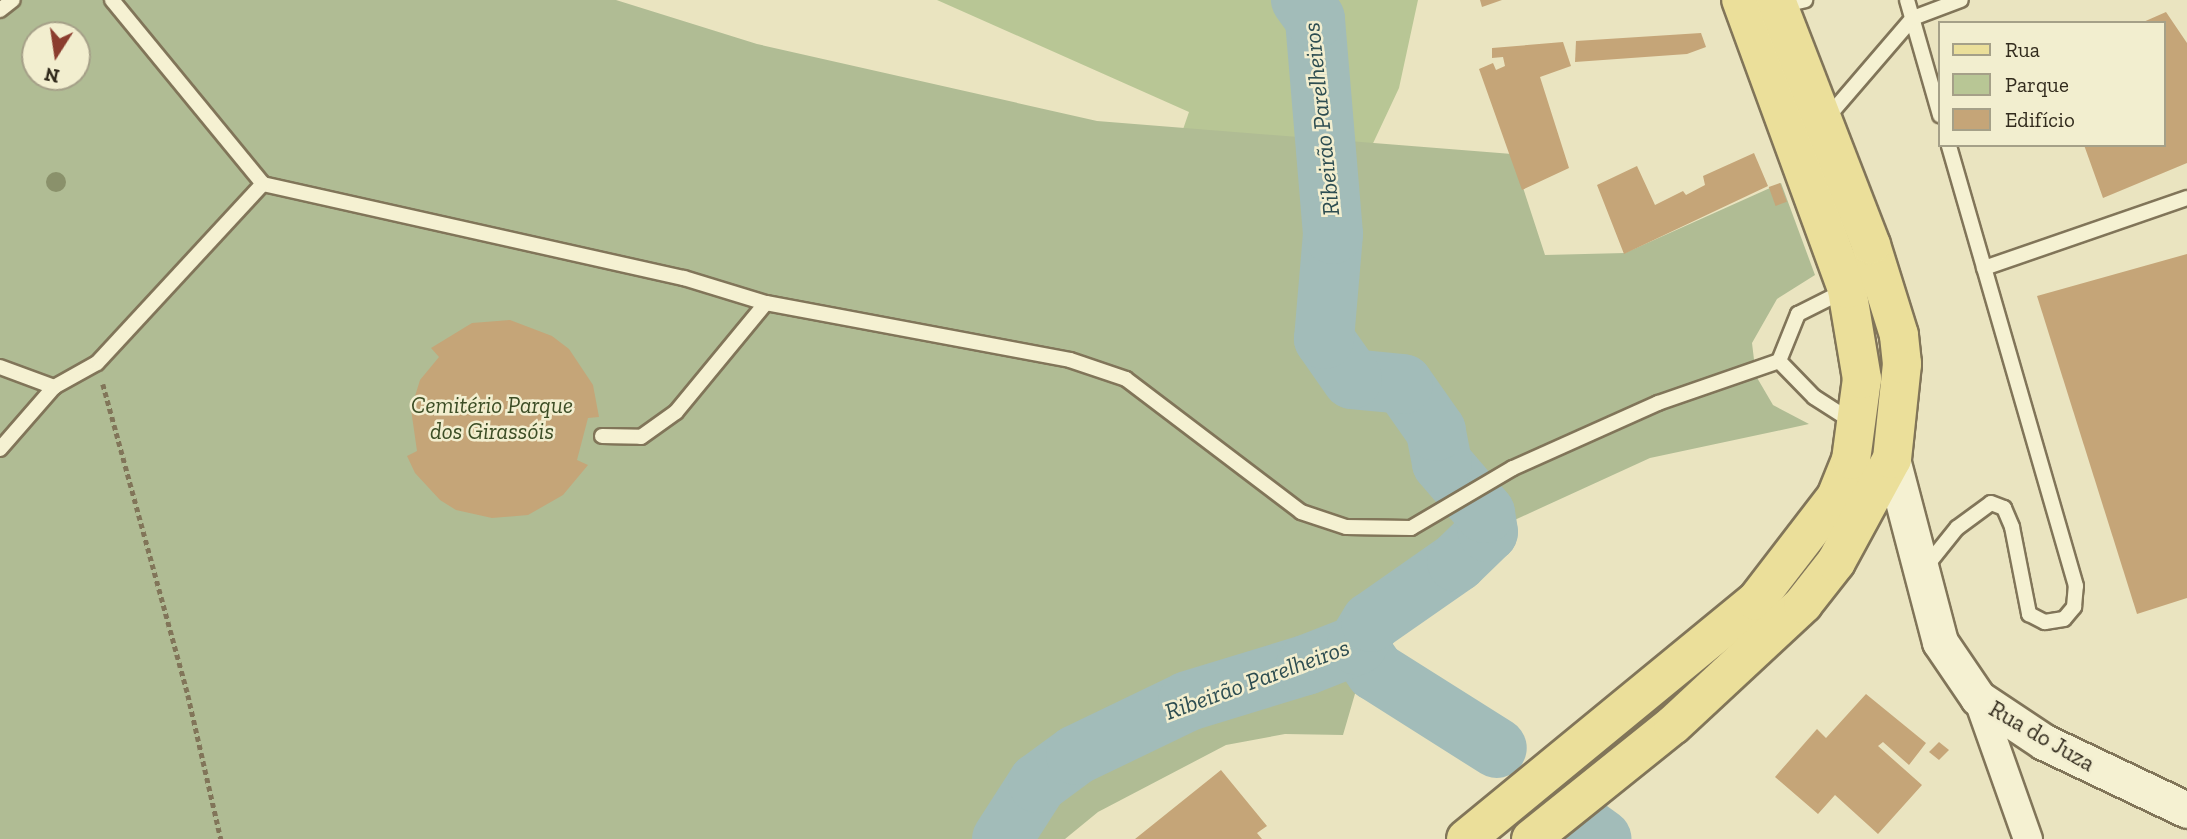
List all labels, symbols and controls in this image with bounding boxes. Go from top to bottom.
north arrow [21,21,91,91]
water label: Ribeirão Parelheiros [1297,21,1345,217]
legend [1938,21,2166,147]
text: Rua [2005,37,2040,62]
text: N [42,62,61,88]
text: Parque [2005,72,2069,97]
text: Edifício [2005,107,2075,132]
park label: Cemitério Parque dos Girassóis [411,391,573,445]
water label: Ribeirão Parelheiros [1161,632,1353,726]
street label: Rua do Juza [1984,695,2100,777]

